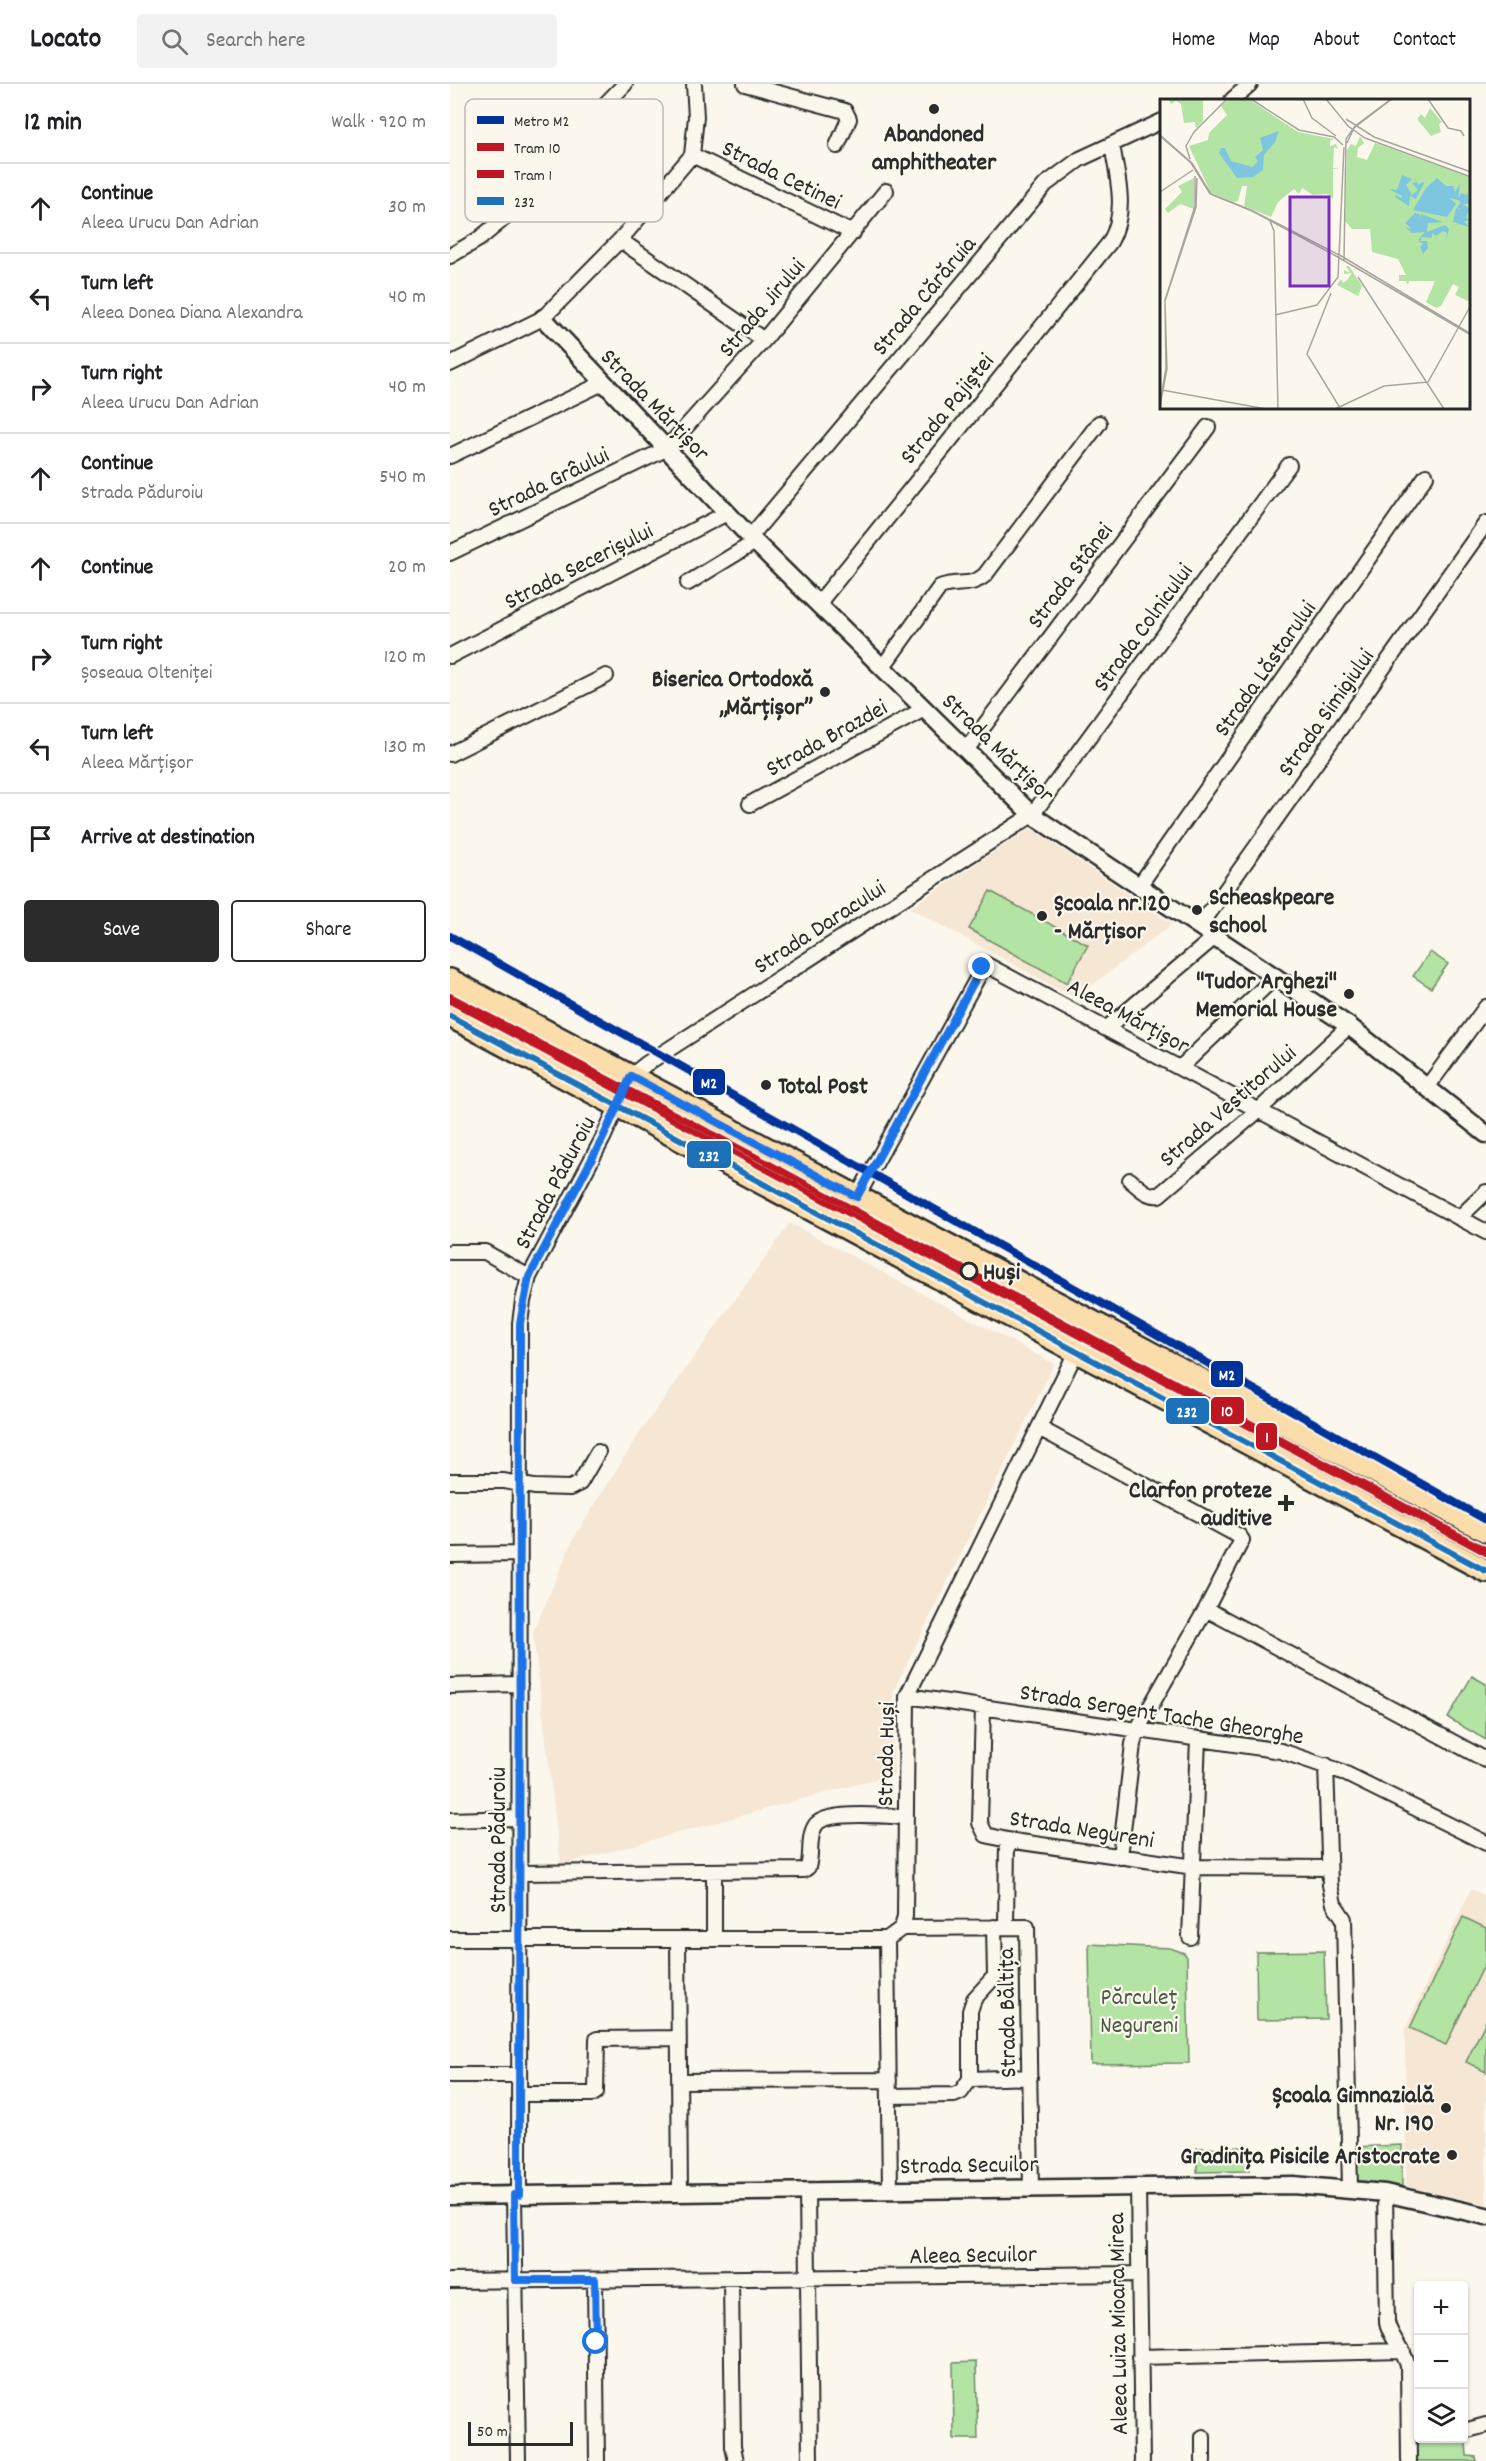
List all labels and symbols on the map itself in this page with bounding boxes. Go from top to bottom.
legend [465,99,663,222]
inset map [1160,99,1471,410]
marker: Abandoned amphitheater [927,102,941,116]
text: Metro M2 [514,111,569,134]
place label: Abandoned amphitheater [872,119,997,181]
street label: Strada Cetinei [715,133,846,220]
text: Tram 10 [514,138,561,161]
text: Tram 1 [514,165,552,188]
text: 232 [514,192,535,215]
street label: Strada Cărăruia [865,229,986,364]
street label: Strada Jirului [712,252,815,366]
street label: Strada Mărțișor [591,342,717,470]
street label: Strada Pajiștei [893,347,1004,473]
street label: Strada Grâului [483,440,616,528]
street label: Strada Secerișului [499,515,660,620]
street label: Strada Stânei [1020,517,1123,637]
street label: Strada Colnicului [1086,557,1203,700]
street label: Strada Lăstarului [1207,595,1326,745]
street label: Strada Simigiului [1271,643,1384,785]
place label: Biserica Ortodoxă „Mărțișor” [652,664,814,726]
marker: Biserica Ortodoxă „Mărțișor” [818,685,832,699]
street label: Strada Mărțișor [933,686,1061,812]
street label: Strada Brazdei [760,692,895,787]
street label: Strada Daracului [748,873,894,984]
place label: Scheaskpeare school [1209,882,1335,944]
place label: Școala nr.120 - Mărțisor [1054,888,1171,950]
marker: Scheaskpeare school [1190,903,1204,917]
marker: Școala nr.120 - Mărțisor [1035,909,1049,923]
route end [968,953,994,979]
place label: "Tudor Arghezi" Memorial House [1195,966,1337,1028]
street label: Aleea Mărțișor [1060,971,1195,1064]
marker: "Tudor Arghezi" Memorial House [1342,987,1356,1001]
street label: Strada Vestitorului [1153,1038,1305,1177]
line badge: M2 [692,1068,726,1096]
place label: Total Post [778,1071,868,1105]
text: M2 [701,1073,717,1096]
marker: Total Post [759,1078,773,1092]
street label: Strada Păduroiu [507,1111,606,1256]
line badge: 232 [686,1140,732,1169]
text: 232 [698,1146,720,1169]
place label: Huși [983,1257,1021,1291]
marker: Huși [960,1262,978,1280]
line badge: M2 [1210,1360,1244,1388]
text: M2 [1219,1365,1235,1388]
line badge: 10 [1210,1396,1245,1425]
line badge: 232 [1165,1397,1210,1425]
text: 10 [1221,1401,1233,1424]
text: 232 [1176,1402,1198,1425]
line badge: 1 [1255,1422,1278,1451]
text: 1 [1265,1427,1269,1450]
place label: Clarfon proteze auditive [1129,1475,1272,1537]
marker: Clarfon proteze auditive [1277,1494,1295,1512]
street label: Strada Sergent Tache Gheorghe [1017,1677,1306,1755]
street label: Strada Huși [870,1701,906,1807]
street label: Strada Păduroiu [483,1767,517,1913]
street label: Strada Negureni [1007,1803,1156,1859]
street label: Strada Băltița [991,1947,1027,2078]
park label: Părculeț Negureni [1100,1982,1178,2044]
place label: Școala Gimnazială Nr. 190 [1272,2080,1435,2142]
marker: Școala Gimnazială Nr. 190 [1439,2101,1453,2115]
place label: Gradinița Pisicile Aristocrate [1180,2141,1440,2175]
marker: Gradinița Pisicile Aristocrate [1445,2148,1459,2162]
street label: Strada Secuilor [900,2149,1039,2185]
street label: Aleea Luiza Mioara Mirea [1101,2212,1139,2435]
street label: Aleea Secuilor [909,2239,1037,2275]
route start [582,2328,608,2354]
scale bar [468,2419,573,2446]

